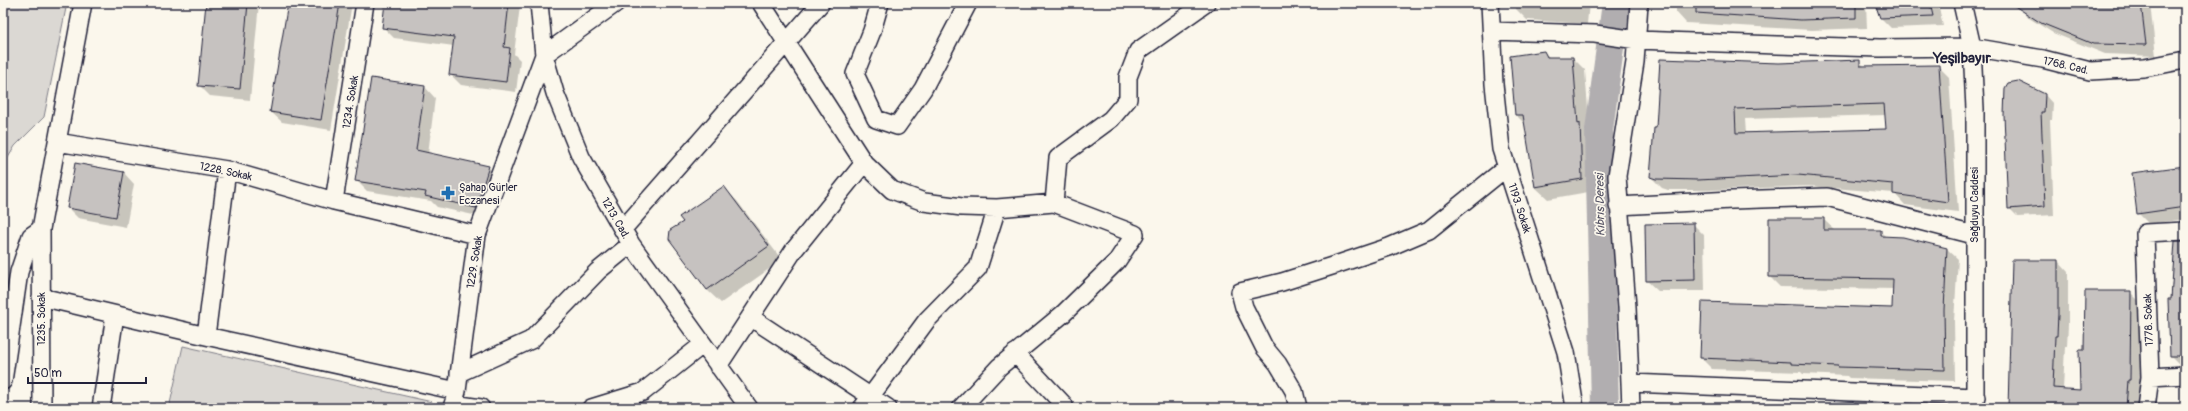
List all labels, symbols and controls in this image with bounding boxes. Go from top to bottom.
district label: Yeşilbayır [1932,49,1991,68]
street label: 1768. Cad. [2042,54,2090,77]
street label: 1234. Sokak [340,74,361,130]
street label: 1228. Sokak [198,160,254,183]
street label: Sağduyu Caddesi [1968,167,1981,243]
water label: Kıbrıs Deresi [1592,172,1609,236]
place label: Şahap Gürler Eczanesi [459,181,517,207]
street label: 1193. Sokak [1505,182,1534,235]
pharmacy icon: Şahap Gürler Eczanesi [440,185,456,201]
street label: 1213. Cad. [599,195,633,241]
street label: 1229. Sokak [464,234,485,290]
street label: 1235. Sokak [35,292,48,346]
street label: 1778. Sokak [2141,293,2156,347]
scale bar [28,359,146,385]
text: 50 m [34,366,62,381]

